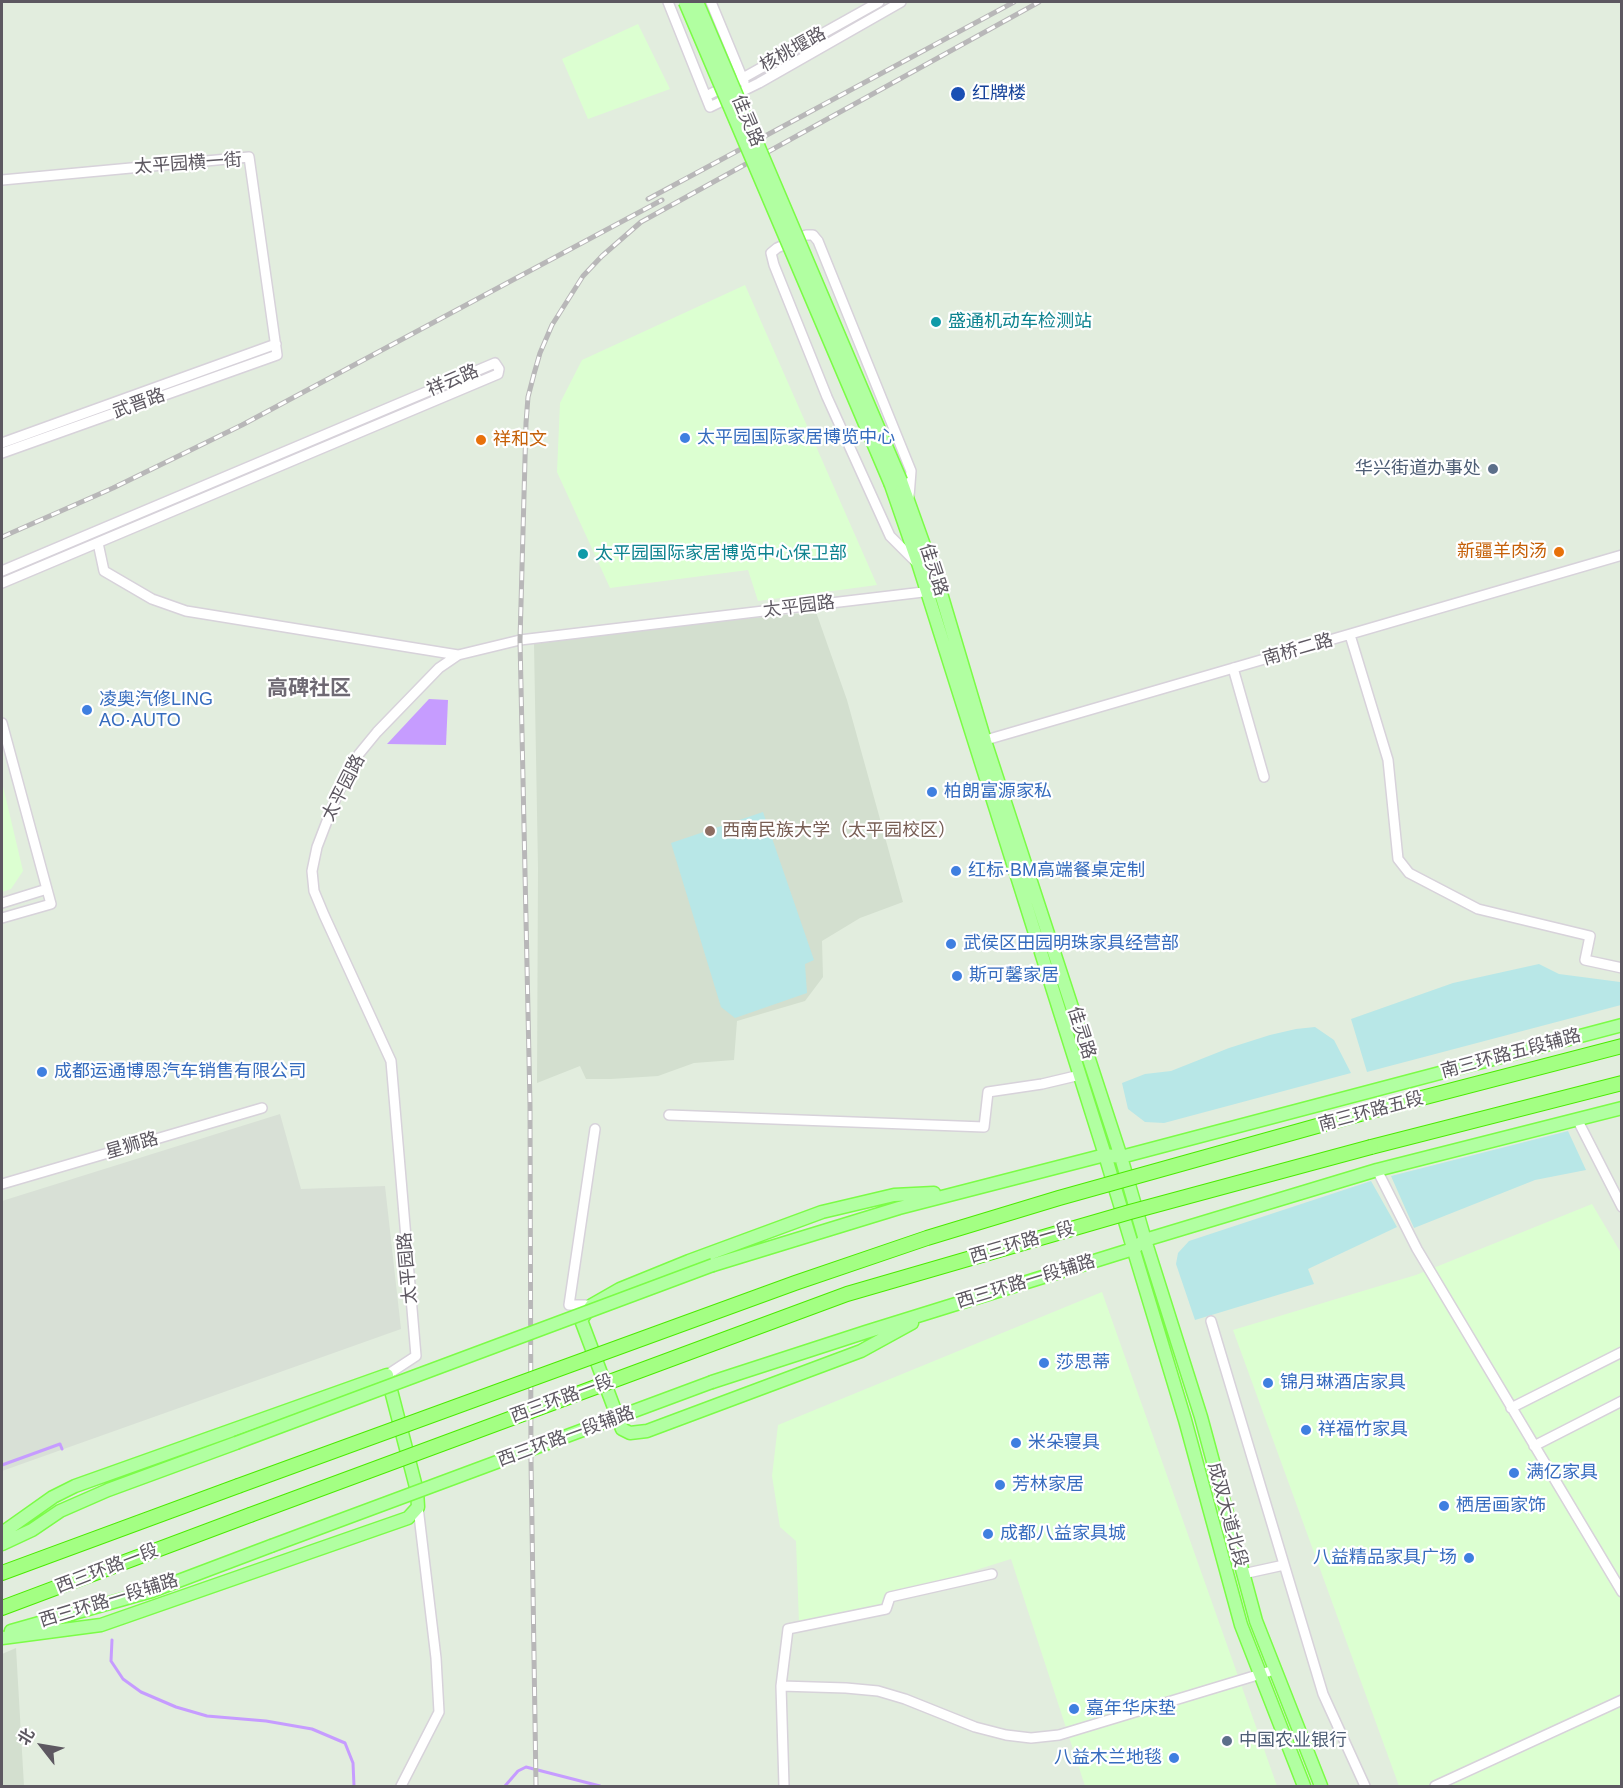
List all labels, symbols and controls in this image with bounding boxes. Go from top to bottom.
street label: 核桃堰路 [756,23,830,77]
place label: 红牌楼 [972,83,1026,105]
marker: 红牌楼 [949,85,967,103]
street label: 佳灵路 [727,92,767,150]
street label: 太平园横一街 [133,149,243,179]
place label: 盛通机动车检测站 [948,311,1092,333]
marker: 盛通机动车检测站 [929,315,943,329]
street label: 祥云路 [424,361,482,401]
street label: 武晋路 [110,385,168,423]
place label: 太平园国际家居博览中心 [697,427,895,449]
place label: 祥和文 [493,429,547,451]
marker: 太平园国际家居博览中心 [678,431,692,445]
marker: 祥和文 [474,433,488,447]
place label: 华兴街道办事处 [1355,458,1481,480]
marker: 华兴街道办事处 [1486,462,1500,476]
street label: 佳灵路 [914,541,952,599]
place label: 新疆羊肉汤 [1457,541,1547,563]
place label: 太平园国际家居博览中心保卫部 [595,543,847,565]
marker: 新疆羊肉汤 [1552,545,1566,559]
marker: 太平园国际家居博览中心保卫部 [576,547,590,561]
street label: 太平园路 [762,592,836,622]
street label: 南桥二路 [1260,630,1336,670]
district label: 高碑社区 [267,676,351,702]
place label: 凌奥汽修LING AO·AUTO [99,689,213,732]
marker: 凌奥汽修LING AO·AUTO [80,703,94,717]
street label: 太平园路 [318,751,370,825]
place label: 柏朗富源家私 [944,781,1052,803]
marker: 柏朗富源家私 [925,785,939,799]
place label: 西南民族大学（太平园校区） [722,820,956,842]
marker: 西南民族大学（太平园校区） [703,824,717,838]
place label: 红标·BM高端餐桌定制 [968,860,1145,882]
marker: 红标·BM高端餐桌定制 [949,864,963,878]
place label: 武侯区田园明珠家具经营部 [963,933,1179,955]
marker: 武侯区田园明珠家具经营部 [944,937,958,951]
place label: 斯可馨家居 [969,965,1059,987]
marker: 斯可馨家居 [950,969,964,983]
street label: 佳灵路 [1062,1004,1100,1062]
street label: 南三环路五段辅路 [1439,1025,1583,1083]
place label: 成都运通博恩汽车销售有限公司 [54,1061,306,1083]
marker: 成都运通博恩汽车销售有限公司 [35,1065,49,1079]
street label: 南三环路五段 [1316,1088,1426,1136]
street label: 星狮路 [103,1128,161,1164]
street label: 西三环路一段 [967,1218,1077,1268]
street label: 太平园路 [394,1231,422,1305]
street label: 西三环路一段辅路 [954,1251,1098,1313]
place label: 莎思蒂 [1056,1352,1110,1374]
marker: 莎思蒂 [1037,1356,1051,1370]
street label: 西三环路一段 [508,1370,616,1428]
place label: 锦月琳酒店家具 [1280,1372,1406,1394]
marker: 锦月琳酒店家具 [1261,1376,1275,1390]
street label: 西三环路一段辅路 [495,1402,637,1472]
place label: 祥福竹家具 [1318,1419,1408,1441]
marker: 祥福竹家具 [1299,1423,1313,1437]
place label: 米朵寝具 [1028,1432,1100,1454]
marker: 米朵寝具 [1009,1436,1023,1450]
street label: 成双大道北段 [1203,1460,1251,1570]
place label: 满亿家具 [1526,1462,1598,1484]
marker: 满亿家具 [1507,1466,1521,1480]
place label: 芳林家居 [1012,1474,1084,1496]
marker: 芳林家居 [993,1478,1007,1492]
place label: 栖居画家饰 [1456,1495,1546,1517]
marker: 栖居画家饰 [1437,1499,1451,1513]
place label: 成都八益家具城 [1000,1523,1126,1545]
marker: 成都八益家具城 [981,1527,995,1541]
street label: 西三环路一段 [53,1540,161,1598]
place label: 八益精品家具广场 [1313,1547,1457,1569]
marker: 八益精品家具广场 [1462,1551,1476,1565]
street label: 西三环路一段辅路 [37,1570,181,1632]
place label: 嘉年华床垫 [1086,1698,1176,1720]
marker: 嘉年华床垫 [1067,1702,1081,1716]
north arrow [12,1716,72,1776]
text: 北 [15,1725,38,1748]
place label: 中国农业银行 [1239,1730,1347,1752]
marker: 中国农业银行 [1220,1734,1234,1748]
place label: 八益木兰地毯 [1054,1747,1162,1769]
marker: 八益木兰地毯 [1167,1751,1181,1765]

